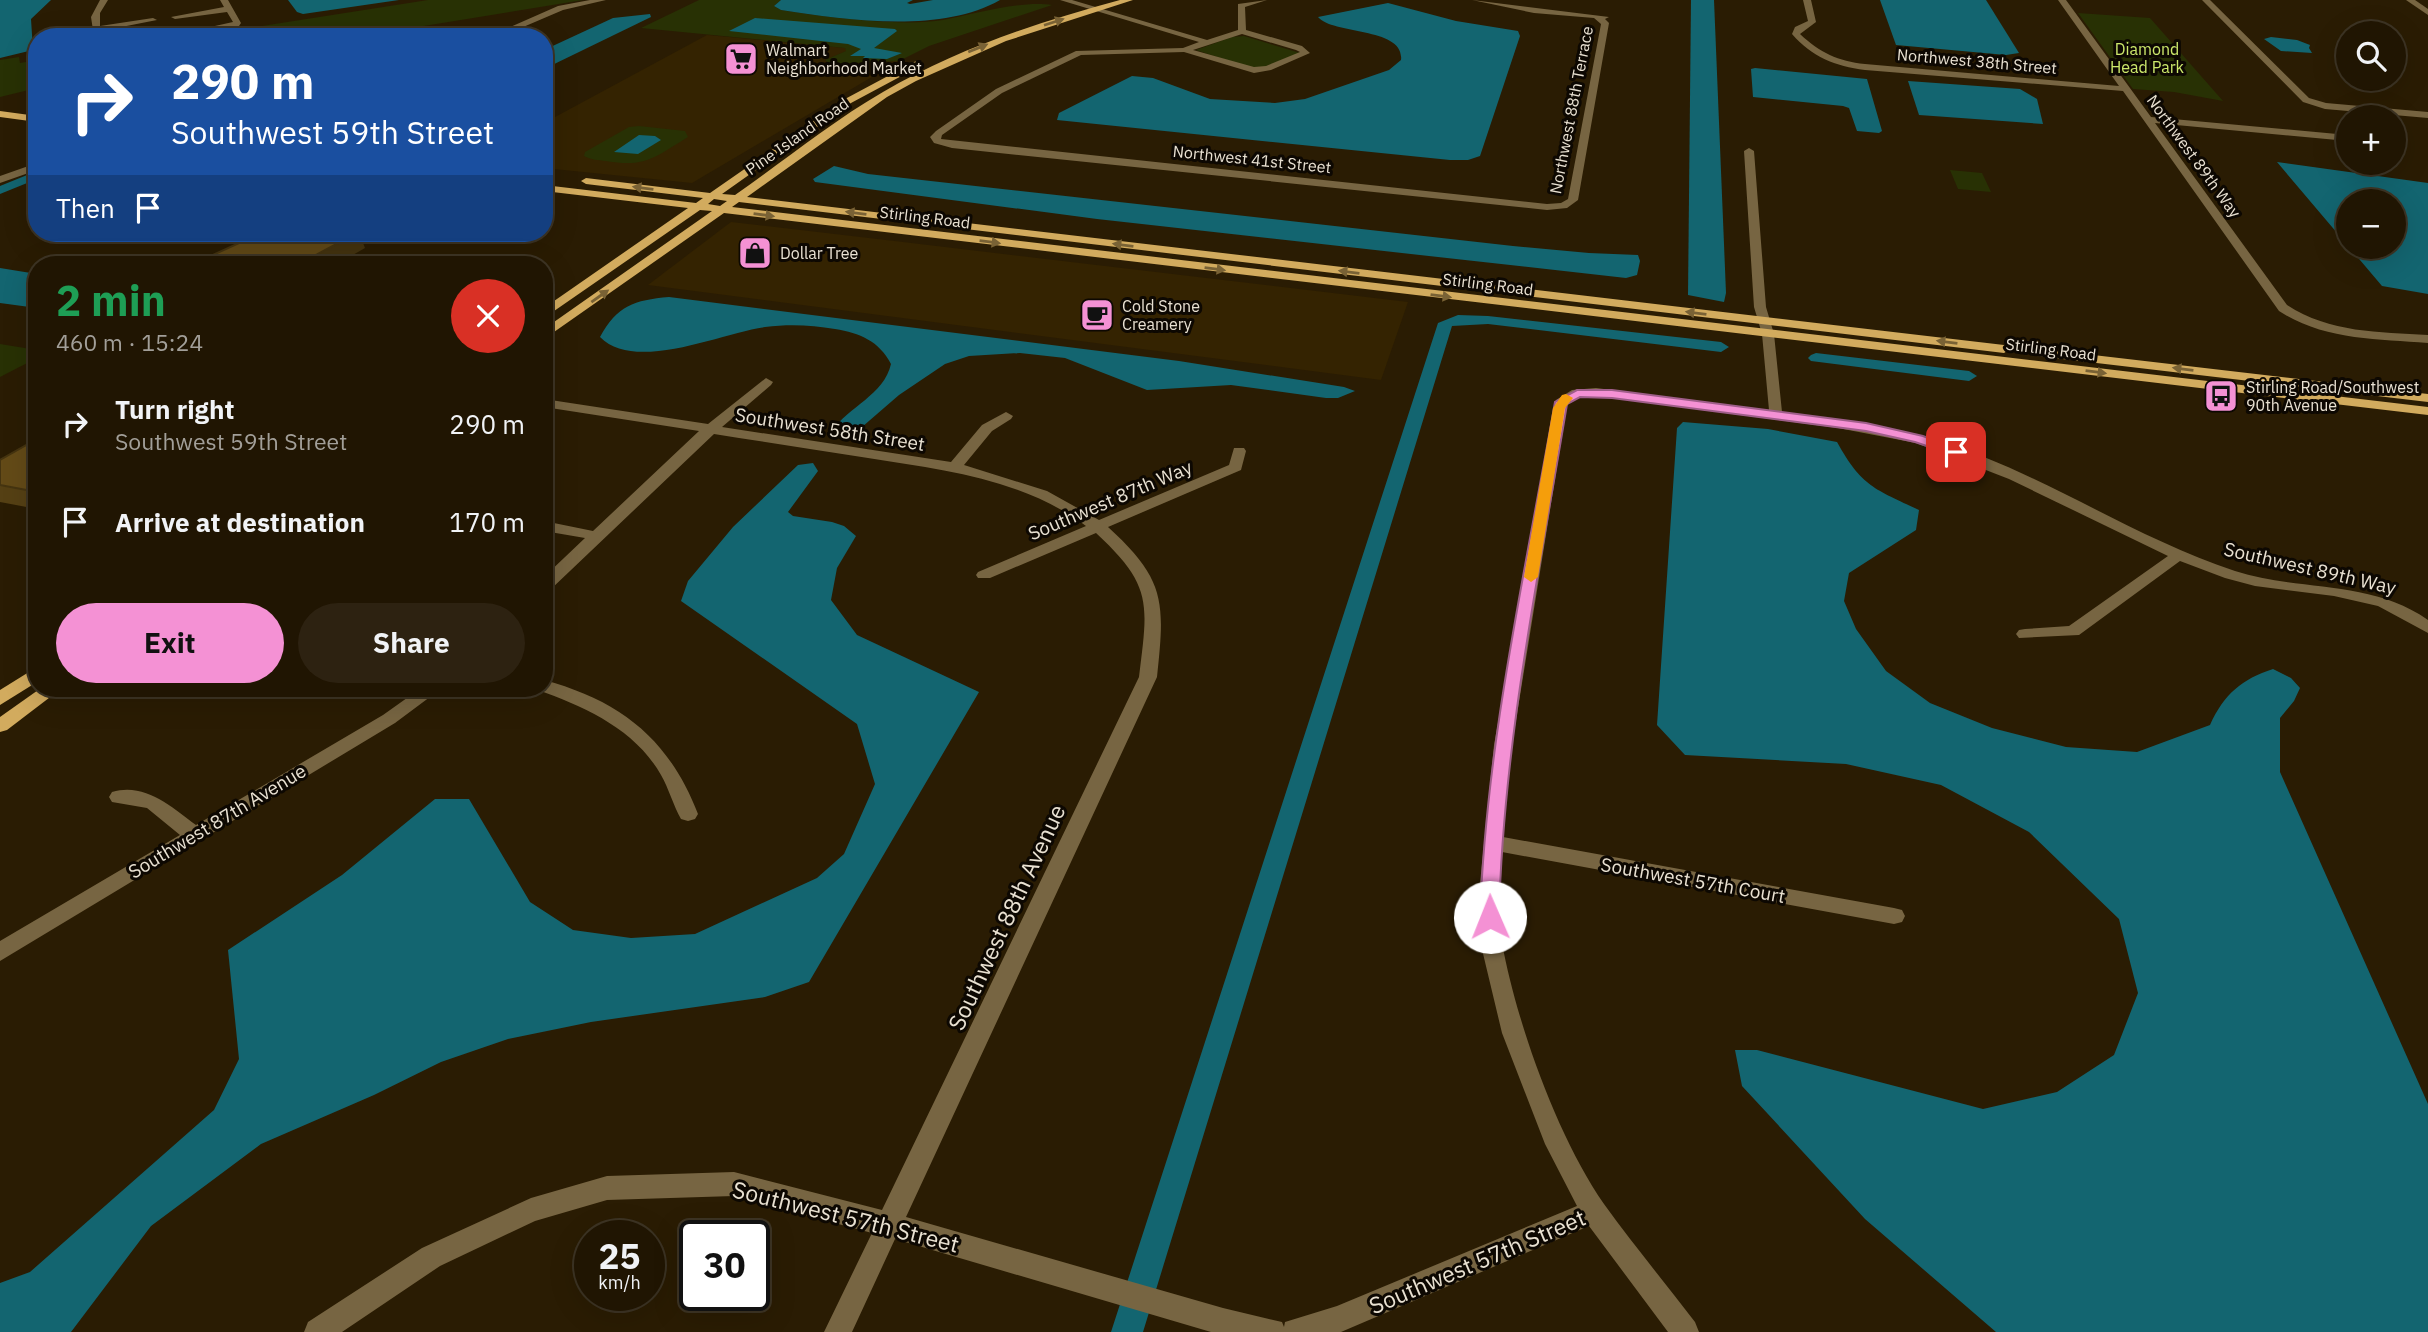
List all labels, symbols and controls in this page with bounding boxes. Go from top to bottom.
one-way arrow [1043,16,1064,26]
map controls [2336,21,2406,259]
button: search [2336,21,2406,91]
street label: Northwest 88th Terrace [1545,24,1597,196]
park label: Diamond Head Park [2110,39,2185,77]
supermarket icon: Walmart Neighborhood Market [722,40,760,78]
place label: Walmart Neighborhood Market [766,40,922,78]
one-way arrow [968,43,989,54]
street label: Northwest 38th Street [1896,44,2058,78]
text: 290 m [171,49,315,112]
icon: right [56,56,147,147]
street label: Northwest 89th Way [2143,91,2245,221]
street label: Pine Island Road [742,93,852,179]
button: + [2336,105,2406,175]
text: Southwest 59th Street [171,111,494,153]
street label: Northwest 41st Street [1172,141,1332,177]
one-way arrow [632,182,654,193]
icon: arrive [129,189,167,227]
button: − [2336,189,2406,259]
text: Then [56,191,115,225]
street label: Stirling Road [879,202,971,232]
one-way arrow [845,207,867,218]
one-way arrow [753,209,775,220]
shop icon: Dollar Tree [736,234,774,272]
one-way arrow [979,236,1001,247]
one-way arrow [1112,239,1134,250]
place label: Dollar Tree [780,243,859,263]
one-way arrow [1205,264,1227,275]
one-way arrow [1338,266,1360,277]
street label: Stirling Road [1442,269,1534,299]
text: 2 min [56,273,166,328]
button: close [451,279,525,353]
one-way arrow [591,289,609,303]
one-way arrow [1430,290,1452,301]
cafe icon: Cold Stone Creamery [1078,296,1116,334]
place label: Cold Stone Creamery [1122,296,1200,334]
one-way arrow [1685,308,1707,319]
text: 460 m · 15:24 [56,327,203,357]
street label: Stirling Road [2005,334,2097,364]
one-way arrow [1936,336,1958,347]
one-way arrow [2172,364,2194,375]
one-way arrow [2085,366,2107,377]
bus stop icon: Stirling Road/Southwest 90th Avenue [2202,377,2240,415]
place label: Stirling Road/Southwest 90th Avenue [2246,377,2419,415]
text: Turn right [115,392,234,426]
street label: Southwest 58th Street [733,402,927,456]
icon: right [56,405,94,443]
text: 290 m [449,407,525,441]
pin [1926,422,1986,482]
text: Southwest 59th Street [115,426,347,456]
icon: arrive [1937,433,1975,471]
street label: Southwest 87th Way [1024,454,1196,545]
icon: arrive [56,503,94,541]
text: Arrive at destination [115,505,365,539]
text: 170 m [449,505,525,539]
street label: Southwest 89th Way [2222,537,2399,600]
button: Exit [56,603,284,683]
button: Share [298,603,525,683]
street label: Southwest 87th Avenue [124,758,310,884]
street label: Southwest 88th Avenue [940,799,1072,1035]
street label: Southwest 57th Court [1599,852,1787,908]
position arrow [1453,880,1527,954]
street label: Southwest 57th Street [730,1173,962,1259]
street label: Southwest 57th Street [1364,1202,1590,1320]
speed limit sign: 30 [679,1220,770,1311]
text: 25 [598,1233,641,1279]
text: km/h [598,1271,641,1294]

